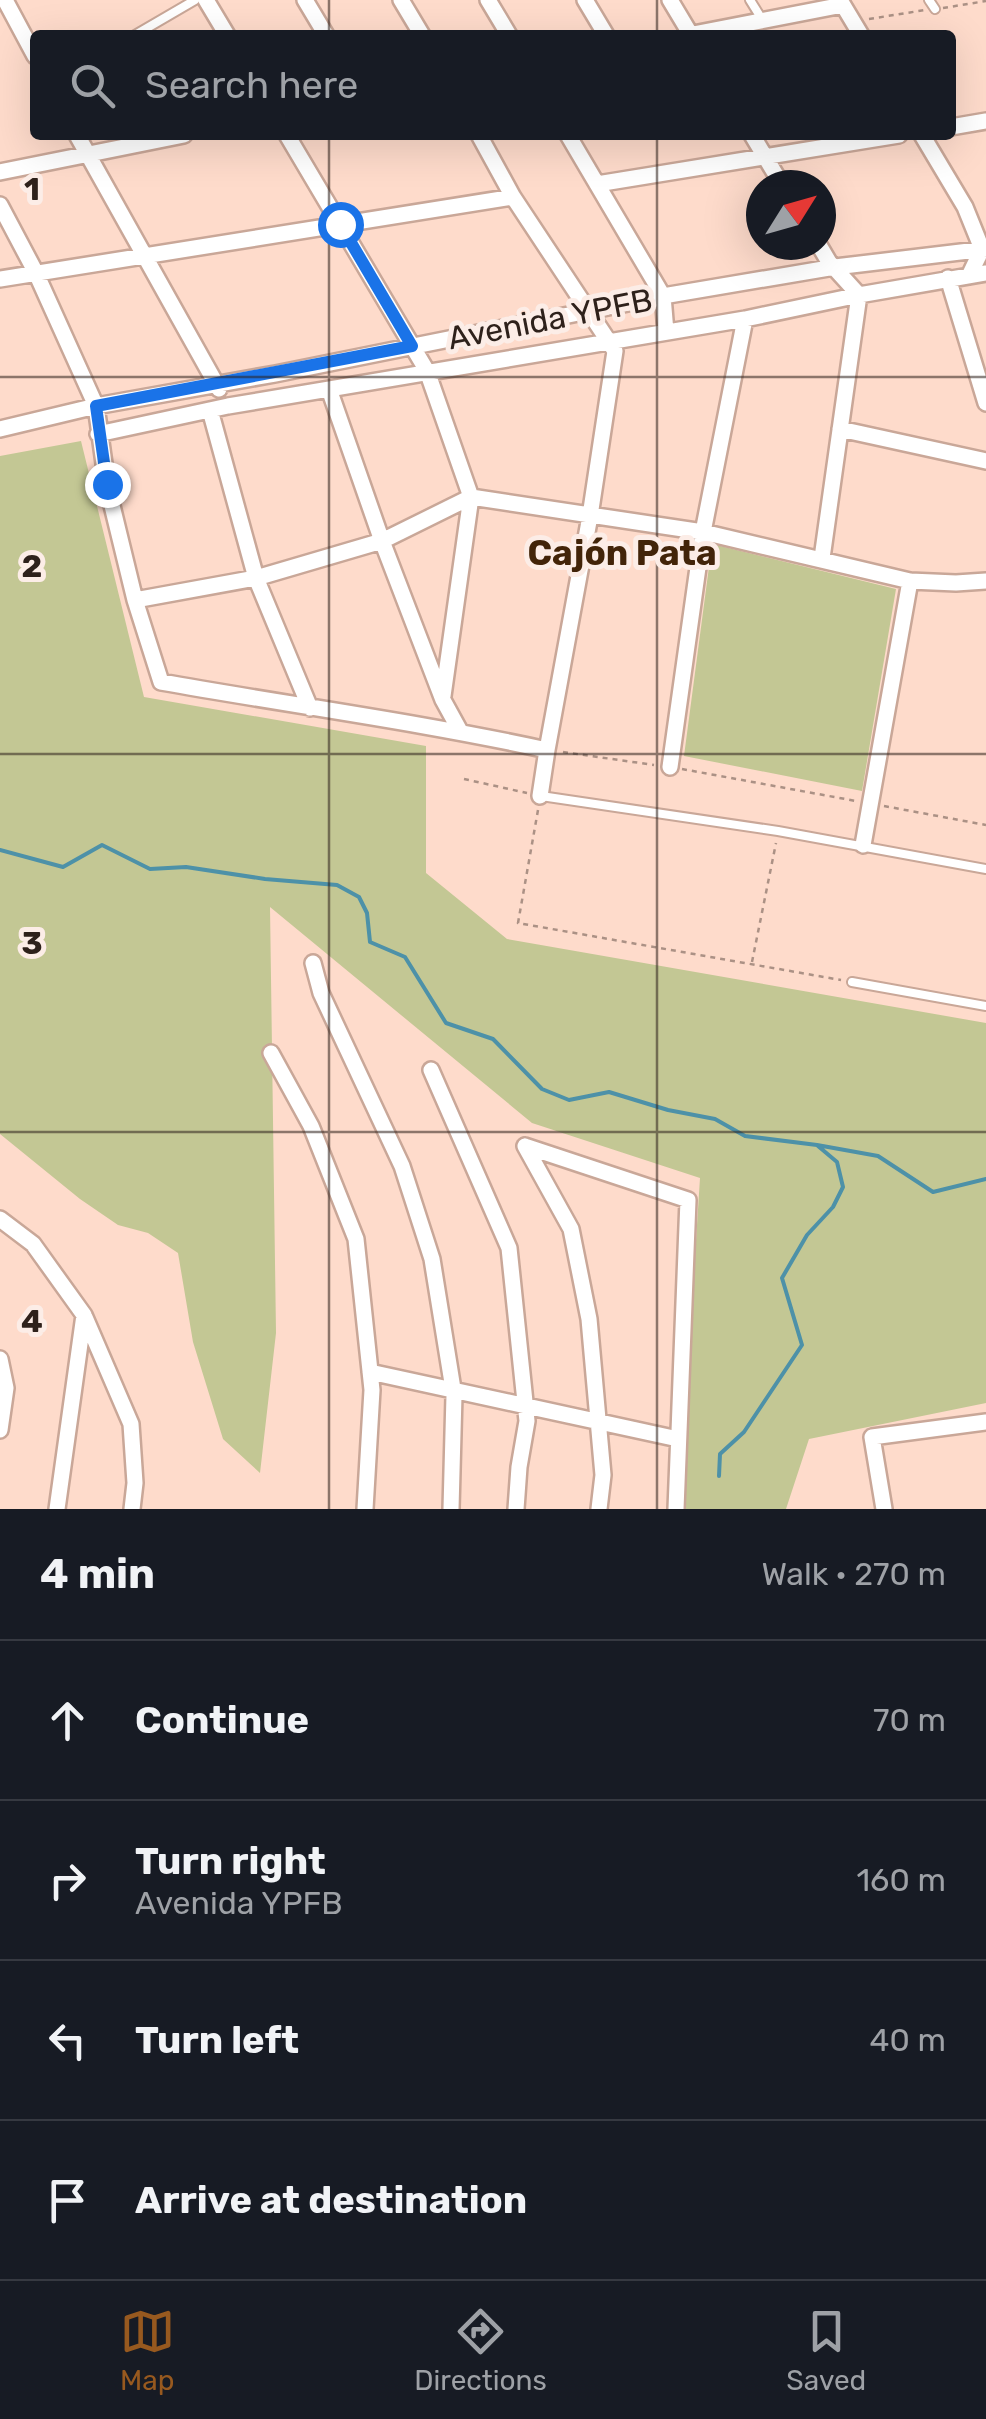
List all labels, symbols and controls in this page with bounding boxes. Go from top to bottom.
search box [30,30,956,140]
icon: search [65,58,120,113]
text: Search here [145,62,358,108]
text: 1 [24,170,40,208]
north arrow [746,170,836,260]
route start [318,202,364,248]
street label: Avenida YPFB [445,281,655,357]
route end [85,462,131,508]
district label: Cajón Pata [527,532,717,574]
text: 2 [22,547,42,585]
text: 3 [21,924,43,962]
text: 4 [21,1302,43,1340]
text: 4 min [40,1549,155,1599]
text: Walk · 270 m [761,1555,946,1593]
icon: ahead [40,1693,95,1748]
text: Continue [135,1697,309,1743]
text: 70 m [873,1701,946,1739]
text: Turn right [135,1838,326,1884]
icon: right [40,1853,95,1908]
text: 160 m [856,1861,946,1899]
text: Avenida YPFB [135,1884,343,1922]
icon: left [40,2013,95,2068]
text: Turn left [135,2017,299,2063]
text: 40 m [870,2021,946,2059]
icon: arrive [40,2173,95,2228]
text: Arrive at destination [135,2177,527,2223]
tab: Map [120,2304,175,2397]
tab: Directions [414,2304,547,2397]
tab: Saved [786,2304,866,2397]

